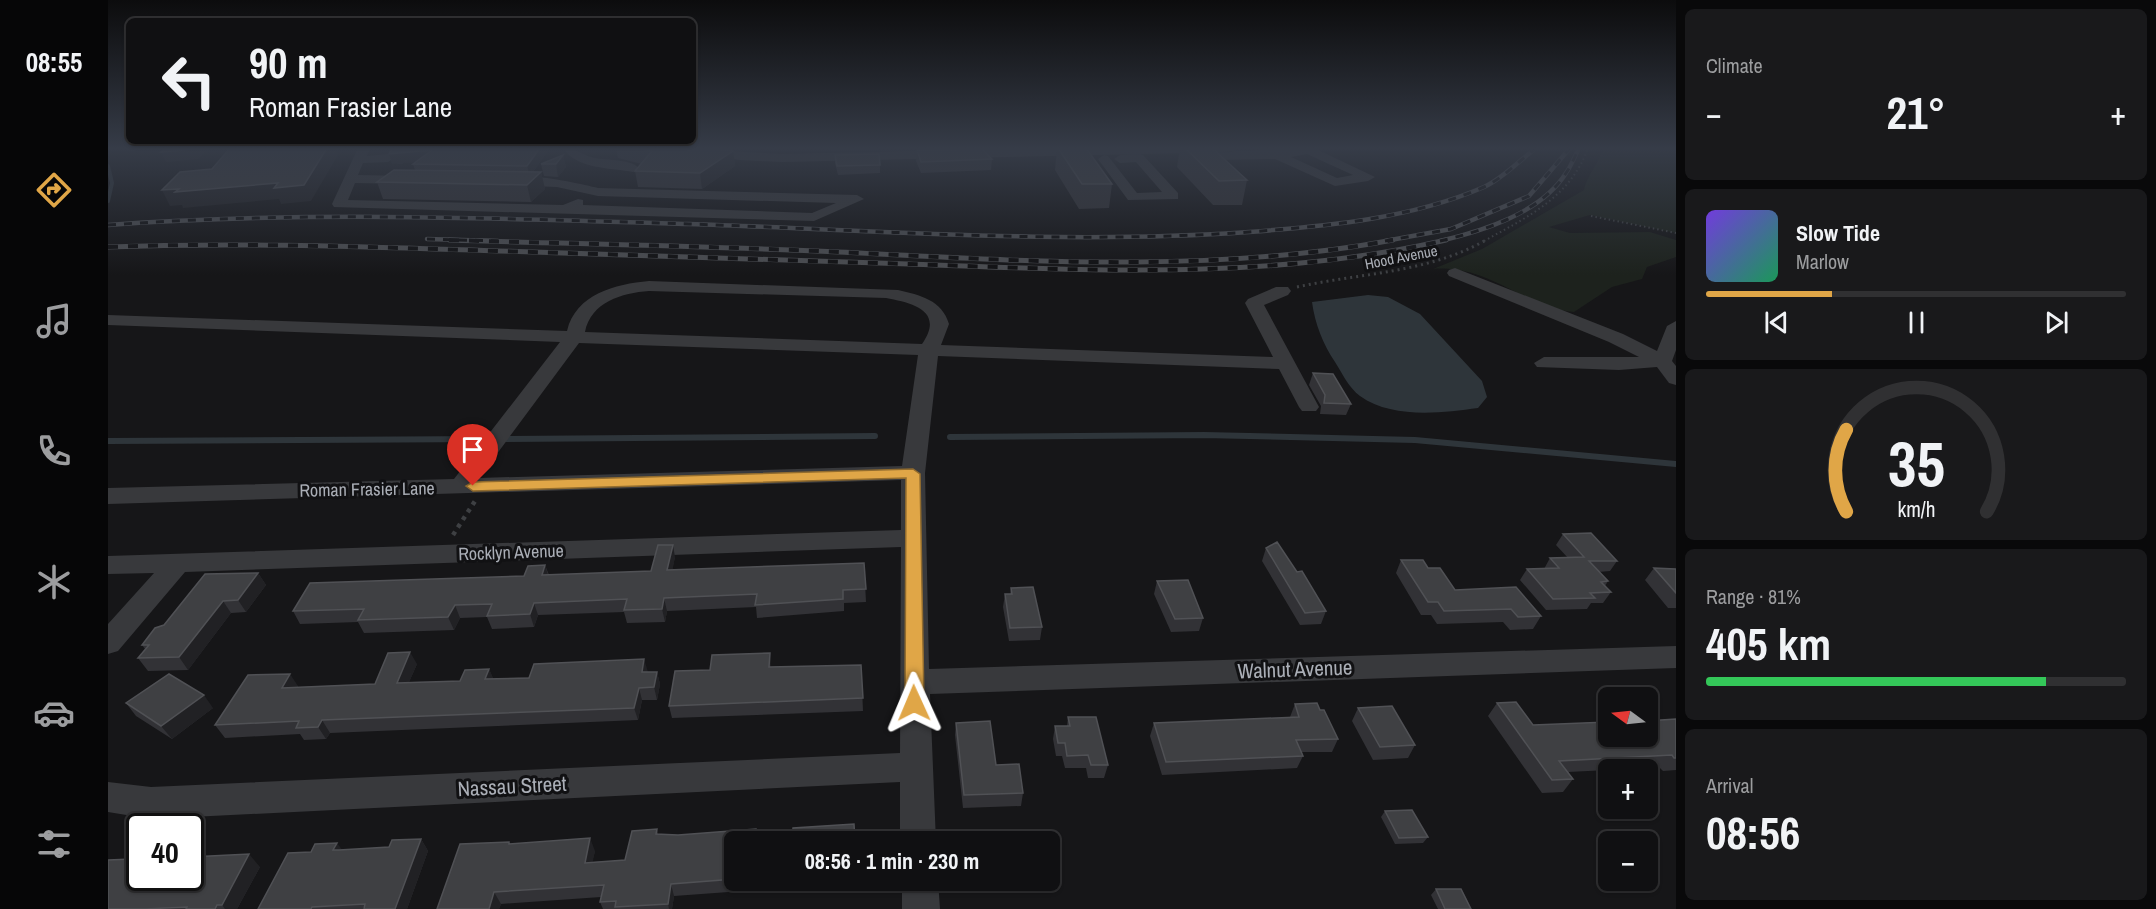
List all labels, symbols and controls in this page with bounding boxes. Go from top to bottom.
text: 90 m [249,35,328,91]
icon: left [150,42,228,120]
text: 08:55 [26,44,82,80]
text: Climate [1706,52,1763,79]
text: 21° [1886,82,1946,143]
text: Roman Frasier Lane [249,89,452,125]
text: − [1706,91,1722,135]
text: + [2110,91,2126,135]
icon: directions [33,169,75,211]
text: Slow Tide [1796,218,1880,248]
street label: Hood Avenue [1363,240,1439,274]
text: Marlow [1796,248,1849,275]
icon: music [33,300,75,342]
icon: previous [1760,306,1793,339]
icon: pause [1900,306,1933,339]
icon: next [2040,306,2073,339]
text: 35 [1888,421,1944,505]
pin [447,424,498,486]
icon: phone [33,430,75,472]
icon: arrive [456,433,489,466]
street label: Roman Frasier Lane [299,475,435,503]
text: km/h [1897,495,1935,524]
street label: Rocklyn Avenue [458,538,564,566]
icon: climate [33,561,75,603]
text: Range · 81% [1706,583,1801,610]
text: 405 km [1706,613,1831,674]
street label: Walnut Avenue [1237,653,1353,685]
position arrow [882,671,946,735]
north arrow [1598,687,1658,747]
map controls [1598,687,1658,891]
icon: car [33,692,75,734]
button: + [1598,759,1658,819]
street label: Nassau Street [457,769,567,803]
text: Arrival [1706,772,1753,799]
text: 08:56 [1706,802,1800,863]
speed limit sign: 40 [126,813,204,891]
icon: filters [33,823,75,865]
button: − [1598,831,1658,891]
text: 08:56 · 1 min · 230 m [805,846,979,876]

